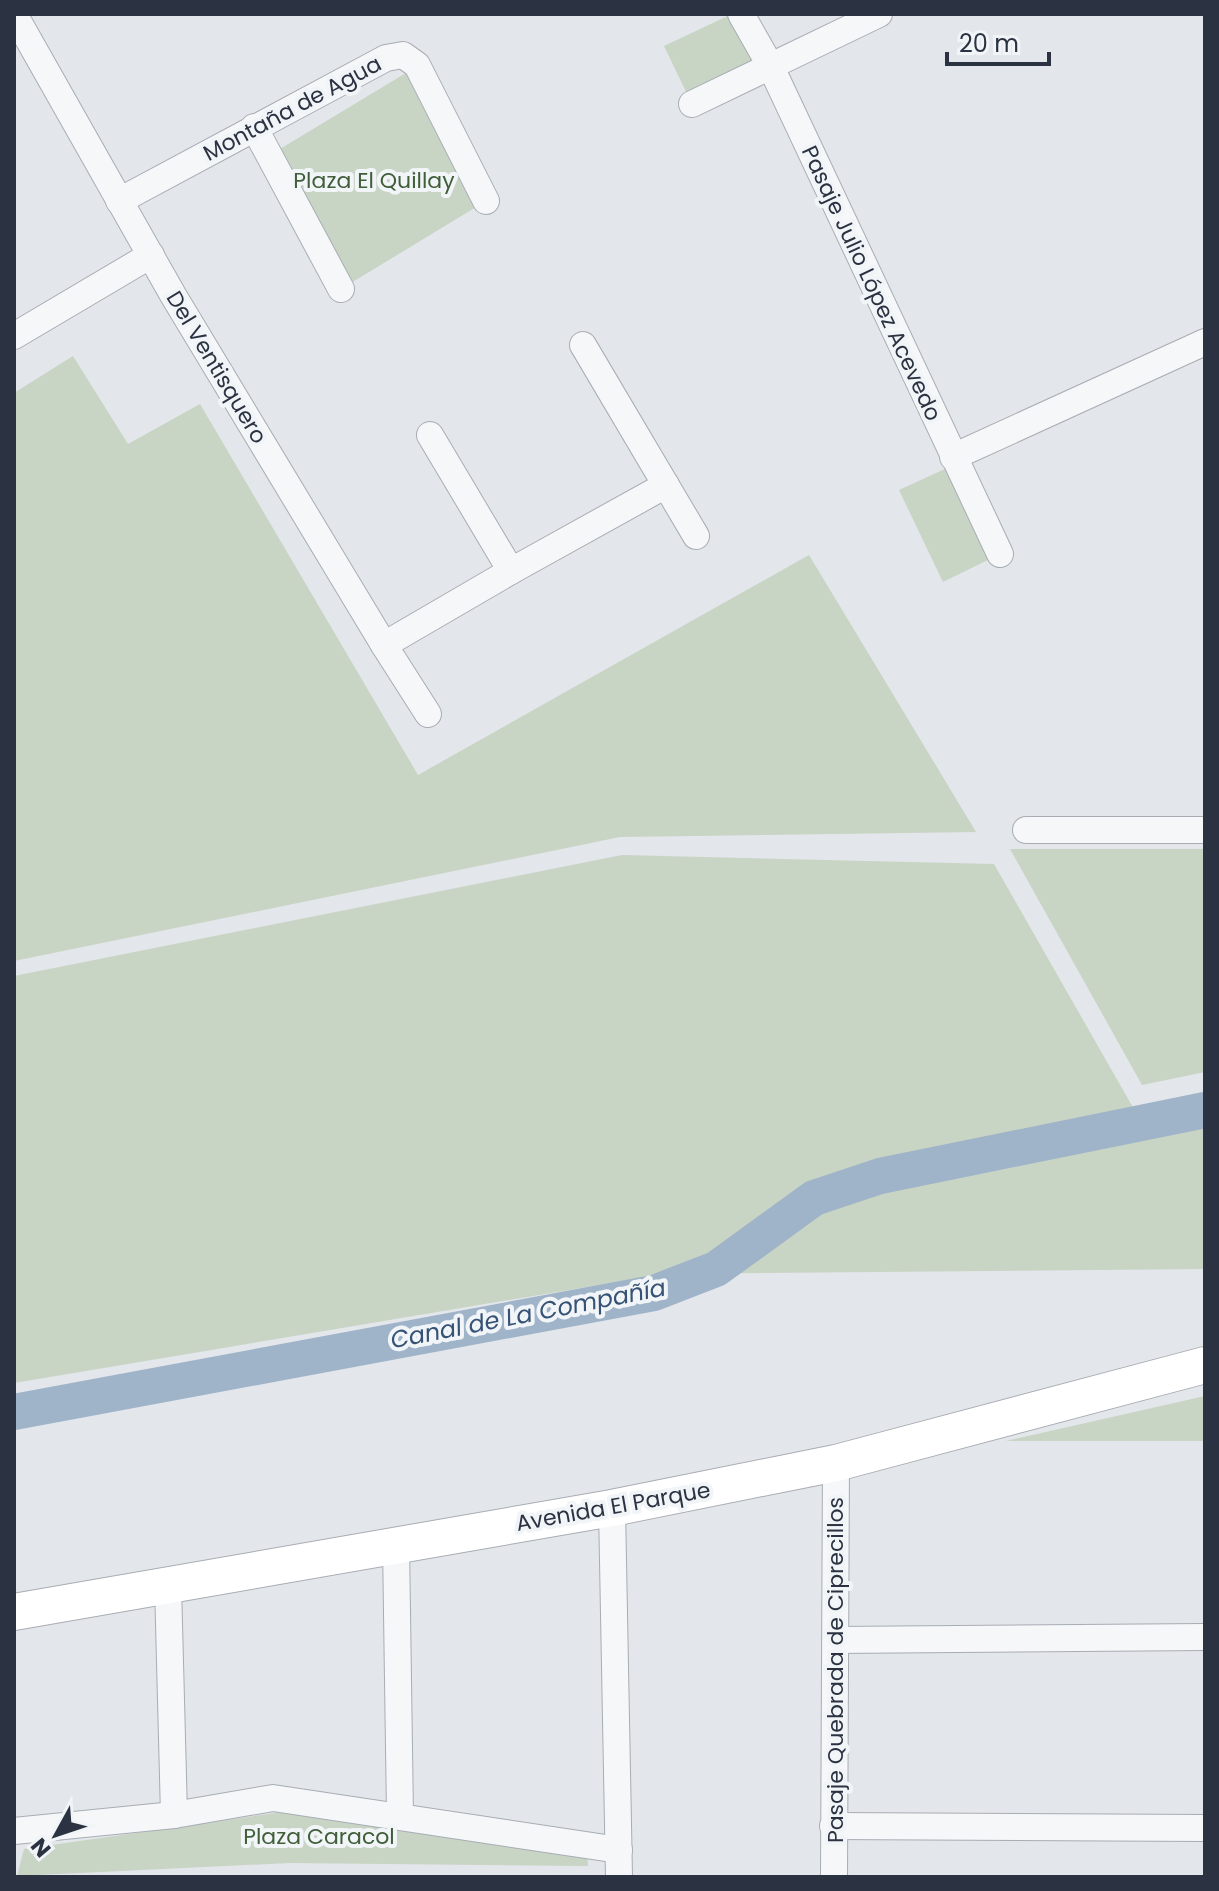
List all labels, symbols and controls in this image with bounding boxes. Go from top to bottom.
scale bar [947,16,1049,66]
text: 20 m [959,27,1019,60]
street label: Montaña de Agua [198,48,387,169]
street label: Pasaje Julio López Acevedo [794,141,949,426]
park label: Plaza El Quillay [293,165,455,196]
street label: Del Ventisquero [159,285,274,449]
water label: Canal de La Compañía [387,1271,668,1356]
street label: Avenida El Parque [513,1474,713,1539]
street label: Pasaje Quebrada de Ciprecillos [820,1497,851,1843]
north arrow [16,1795,96,1875]
park label: Plaza Caracol [243,1821,395,1852]
text: N [24,1831,58,1864]

